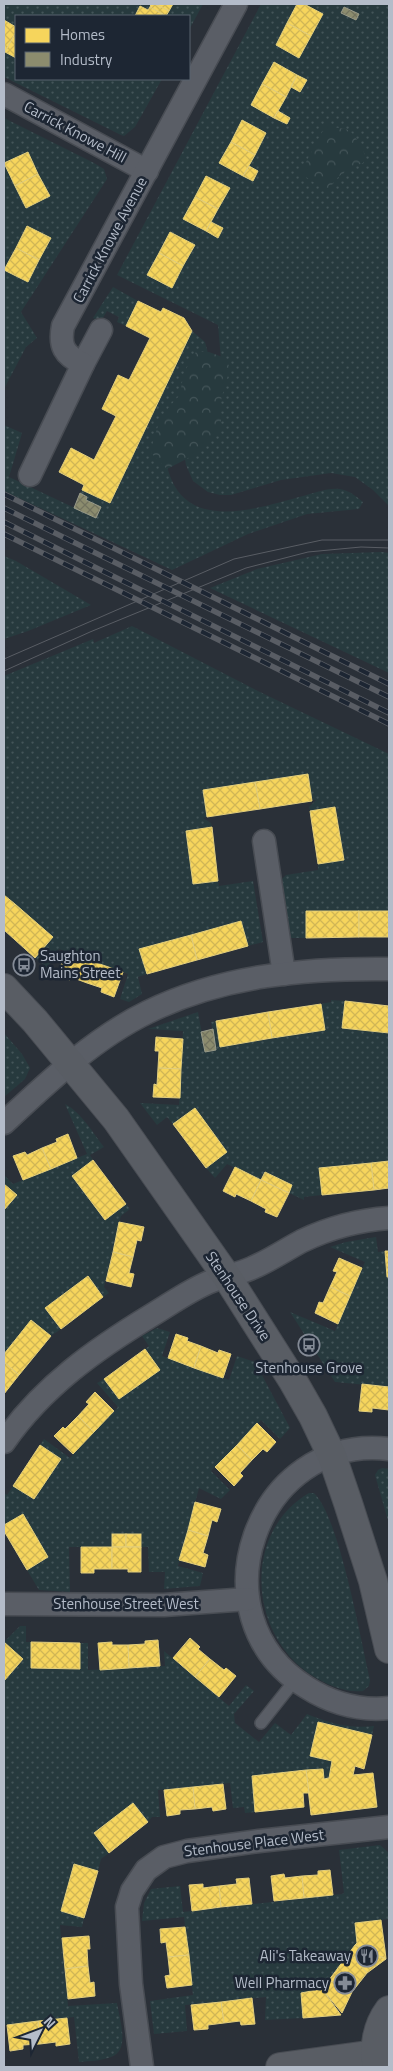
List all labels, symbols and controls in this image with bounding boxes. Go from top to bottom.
legend [15,15,190,80]
text: Homes [60,23,105,46]
text: Industry [60,48,112,71]
street label: Carrick Knowe Hill [20,95,131,168]
street label: Carrick Knowe Avenue [67,173,153,307]
place label: Saughton Mains Street [40,944,121,984]
bus stop icon: Saughton Mains Street [12,953,36,977]
street label: Stenhouse Drive [200,1246,277,1345]
bus stop icon: Stenhouse Grove [297,1333,321,1357]
place label: Stenhouse Grove [255,1356,363,1379]
street label: Stenhouse Street West [53,1592,199,1615]
street label: Stenhouse Place West [183,1822,326,1862]
place label: Ali's Takeaway [260,1944,351,1967]
restaurant icon: Ali's Takeaway [355,1944,379,1968]
place label: Well Pharmacy [235,1971,329,1994]
pharmacy icon: Well Pharmacy [333,1971,357,1995]
north arrow [15,2006,65,2056]
text: N [39,2011,61,2033]

